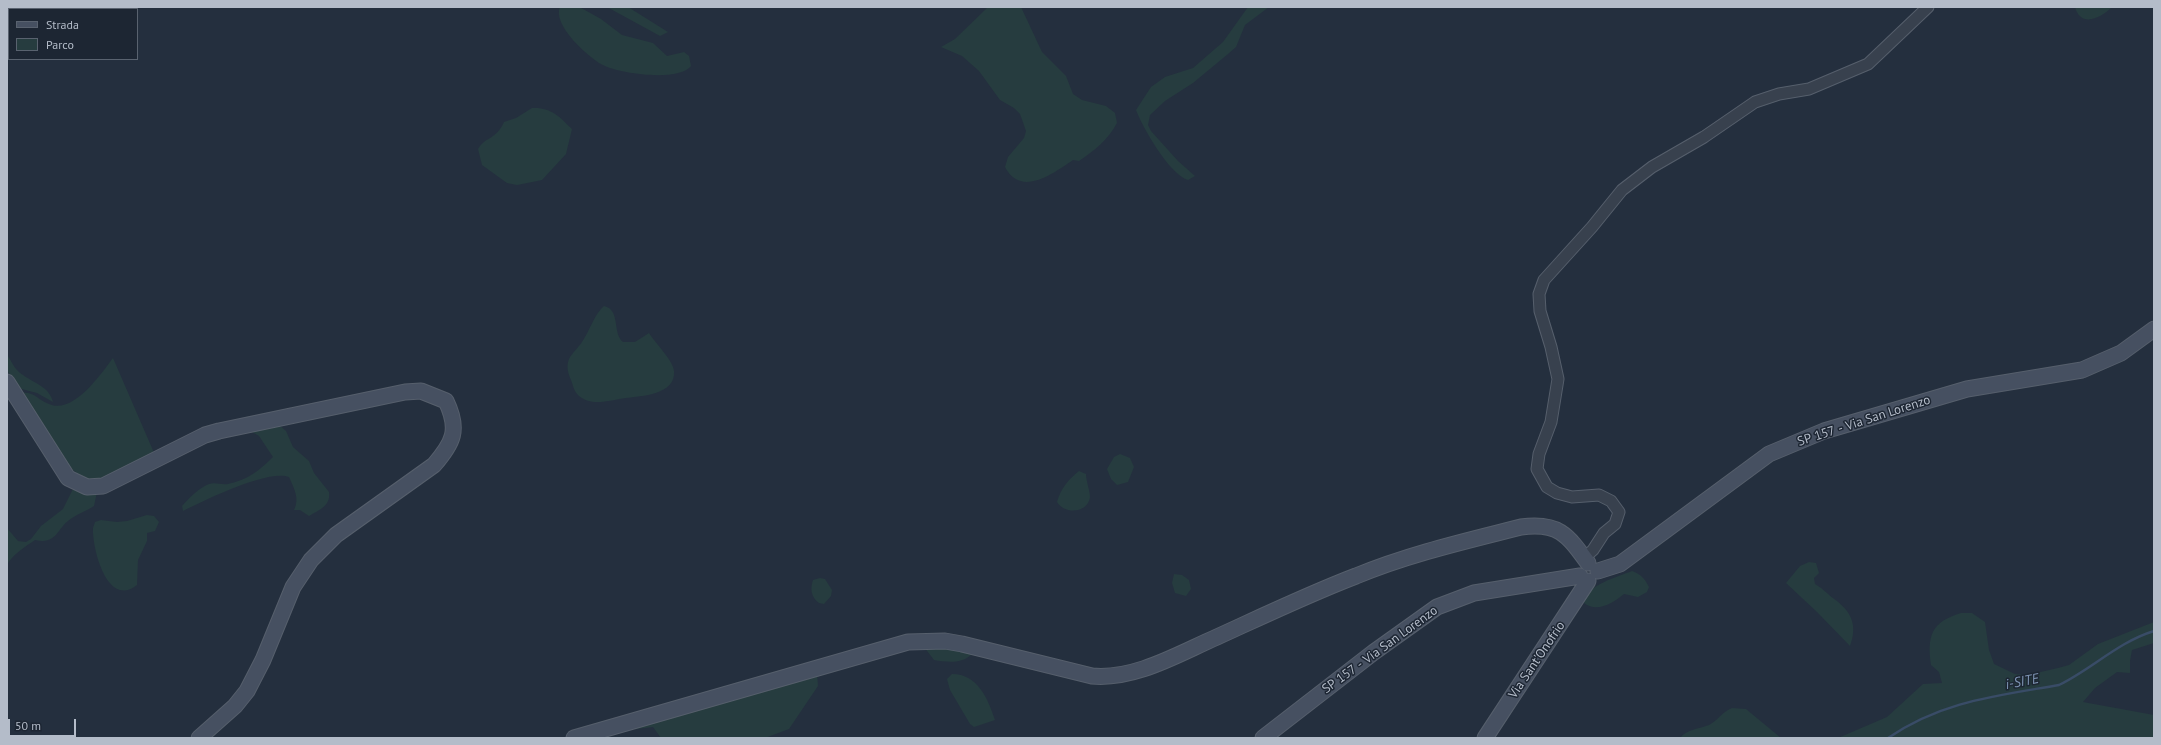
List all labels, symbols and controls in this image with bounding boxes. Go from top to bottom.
legend [8,8,138,60]
text: Strada [46,17,79,32]
text: Parco [46,37,74,52]
street label: SP 157 - Via San Lorenzo [1796,392,1932,450]
street label: SP 157 - Via San Lorenzo [1319,603,1441,697]
street label: Via Sant'Onofrio [1505,618,1569,702]
water label: i-SITE [2004,671,2040,693]
scale bar [10,711,78,737]
text: 50 m [15,718,41,733]

